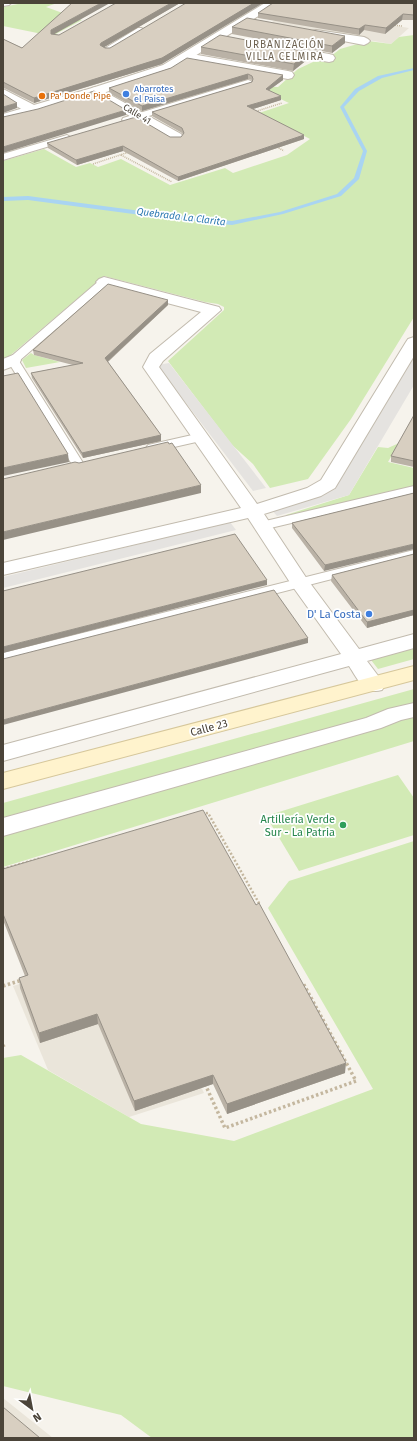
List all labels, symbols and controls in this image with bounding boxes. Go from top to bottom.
district label: URBANIZACIÓN VILLA CELMIRA [245,37,325,63]
place label: Abarrotes el Paisa [134,84,173,104]
marker: Abarrotes el Paisa [121,89,131,99]
marker: Pa' Donde Pipe [37,91,47,101]
place label: Pa' Donde Pipe [50,91,111,101]
street label: Calle 41 [121,102,153,126]
water label: Quebrada La Clarita [136,206,226,228]
place label: D' La Costa [307,608,361,621]
marker: D' La Costa [364,609,374,619]
street label: Calle 23 [189,717,229,739]
place label: Artillería Verde Sur - La Patria [260,813,335,839]
marker: Artillería Verde Sur - La Patria [338,820,348,830]
north arrow [12,1389,52,1429]
text: N [30,1410,44,1425]

